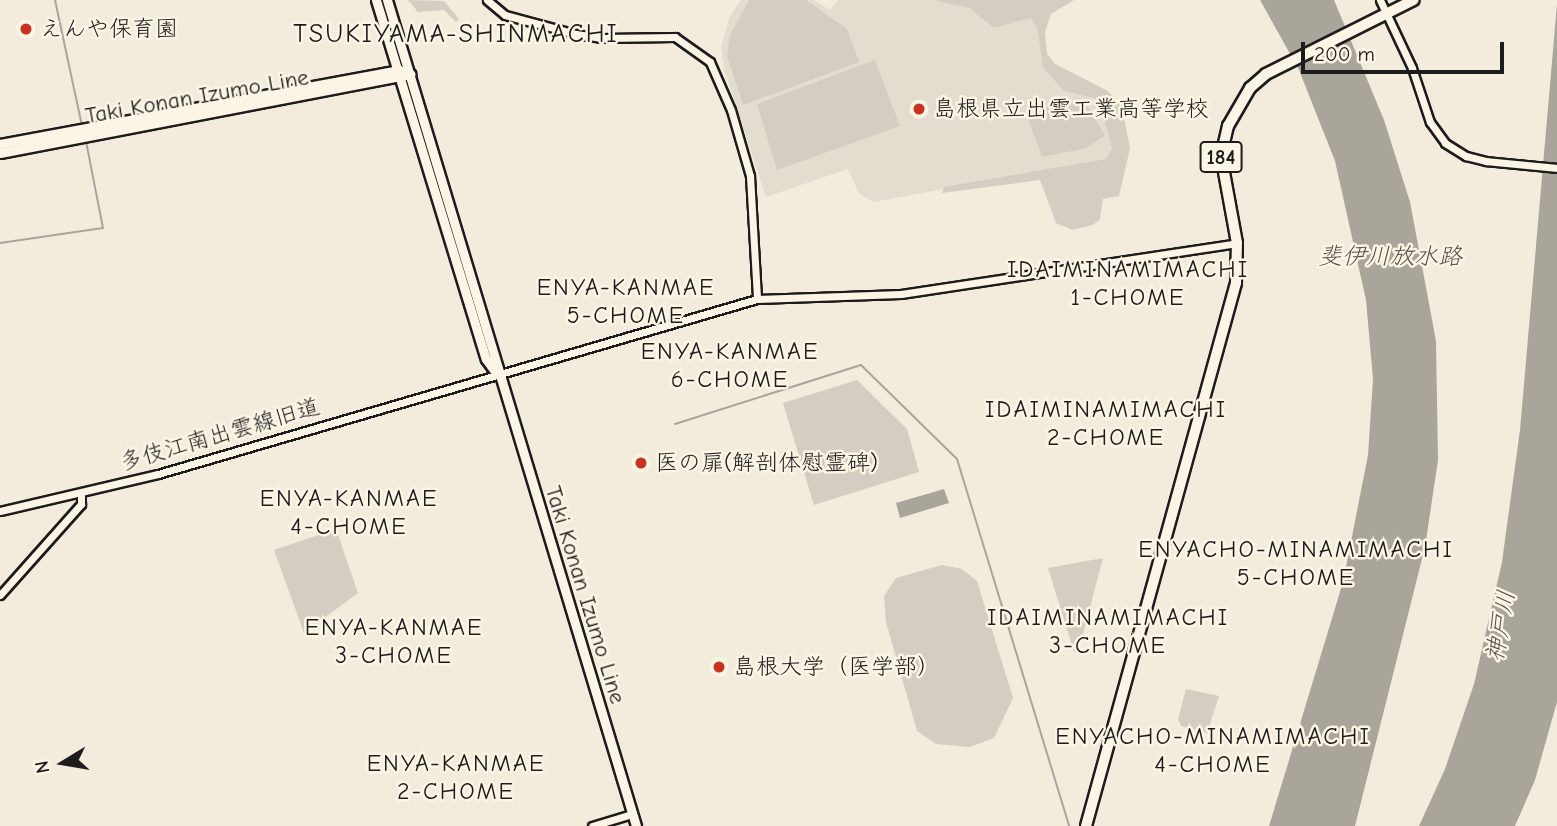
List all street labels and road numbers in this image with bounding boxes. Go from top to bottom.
street label: Taki Konan Izumo Line [83,64,311,130]
road number: 184 [1198,140,1244,174]
street label: 多伎江南出雲線旧道 [117,393,323,477]
street label: Taki Konan Izumo Line [539,483,631,707]

